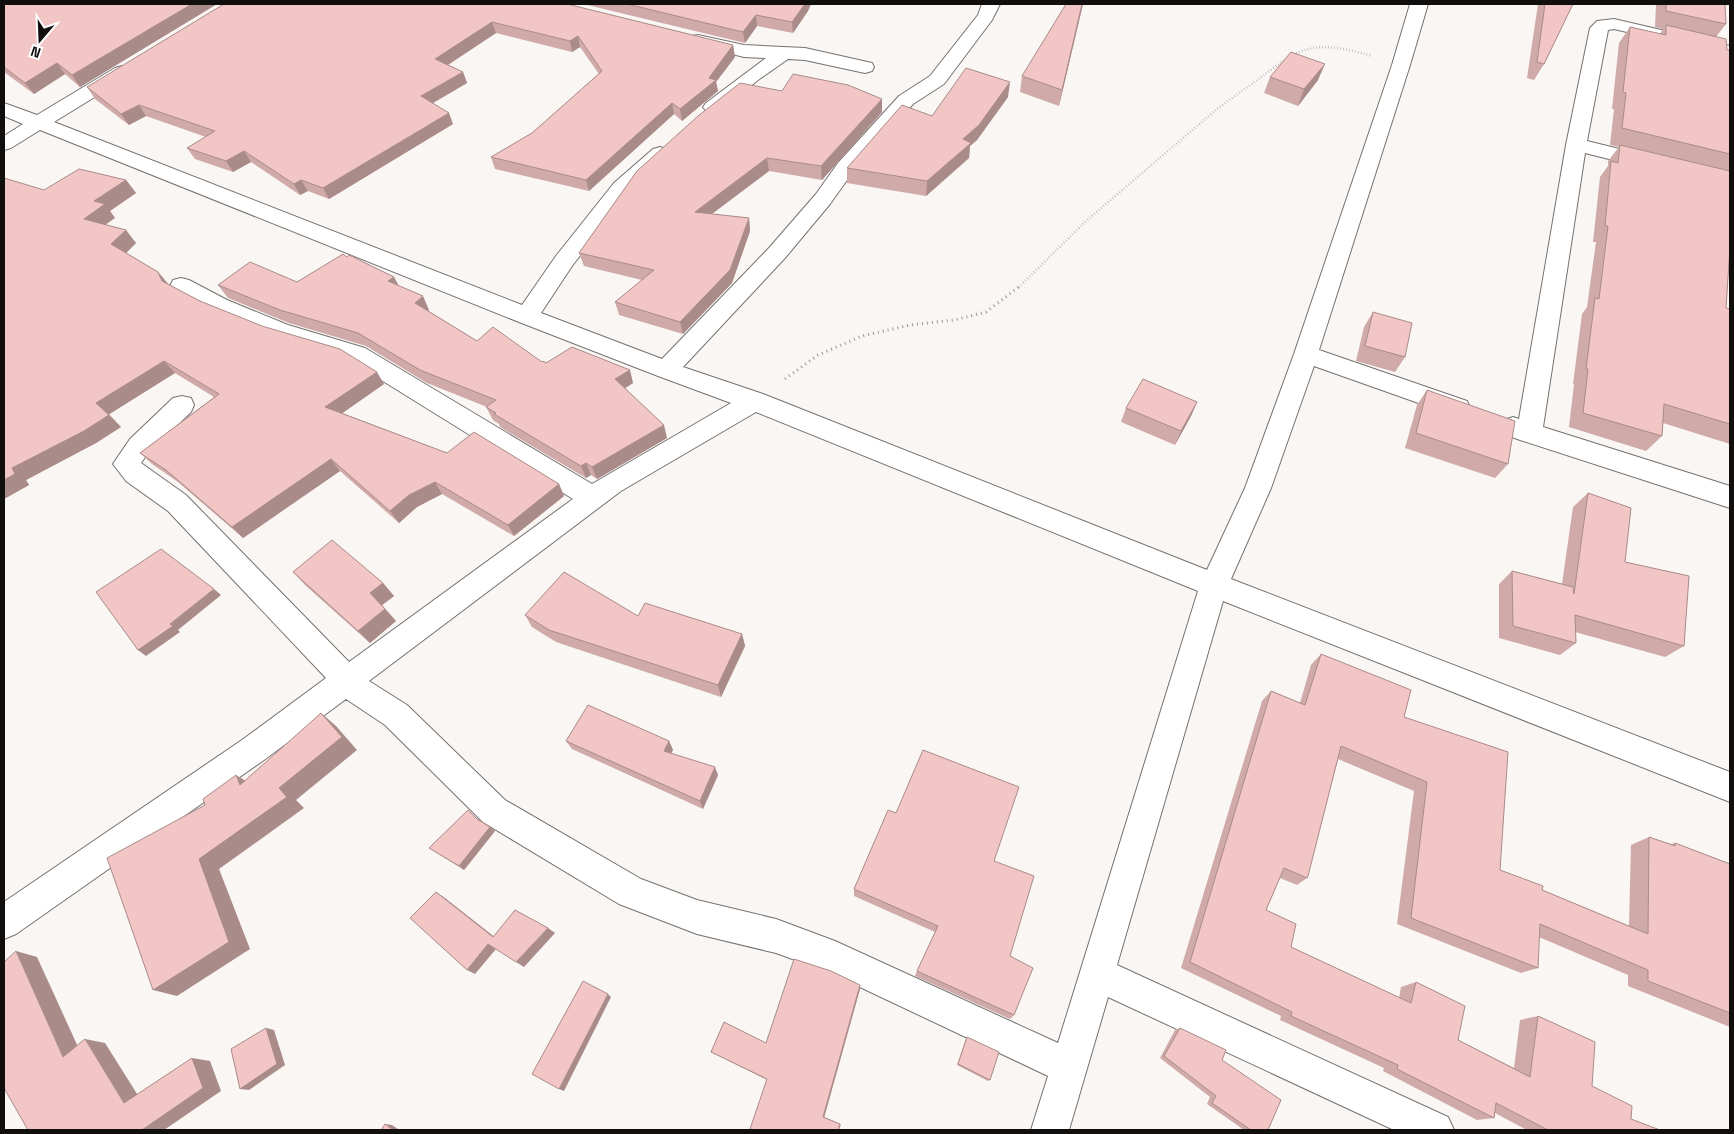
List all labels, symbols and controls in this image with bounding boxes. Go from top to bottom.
north arrow [15,15,65,65]
text: N [28,42,43,62]

